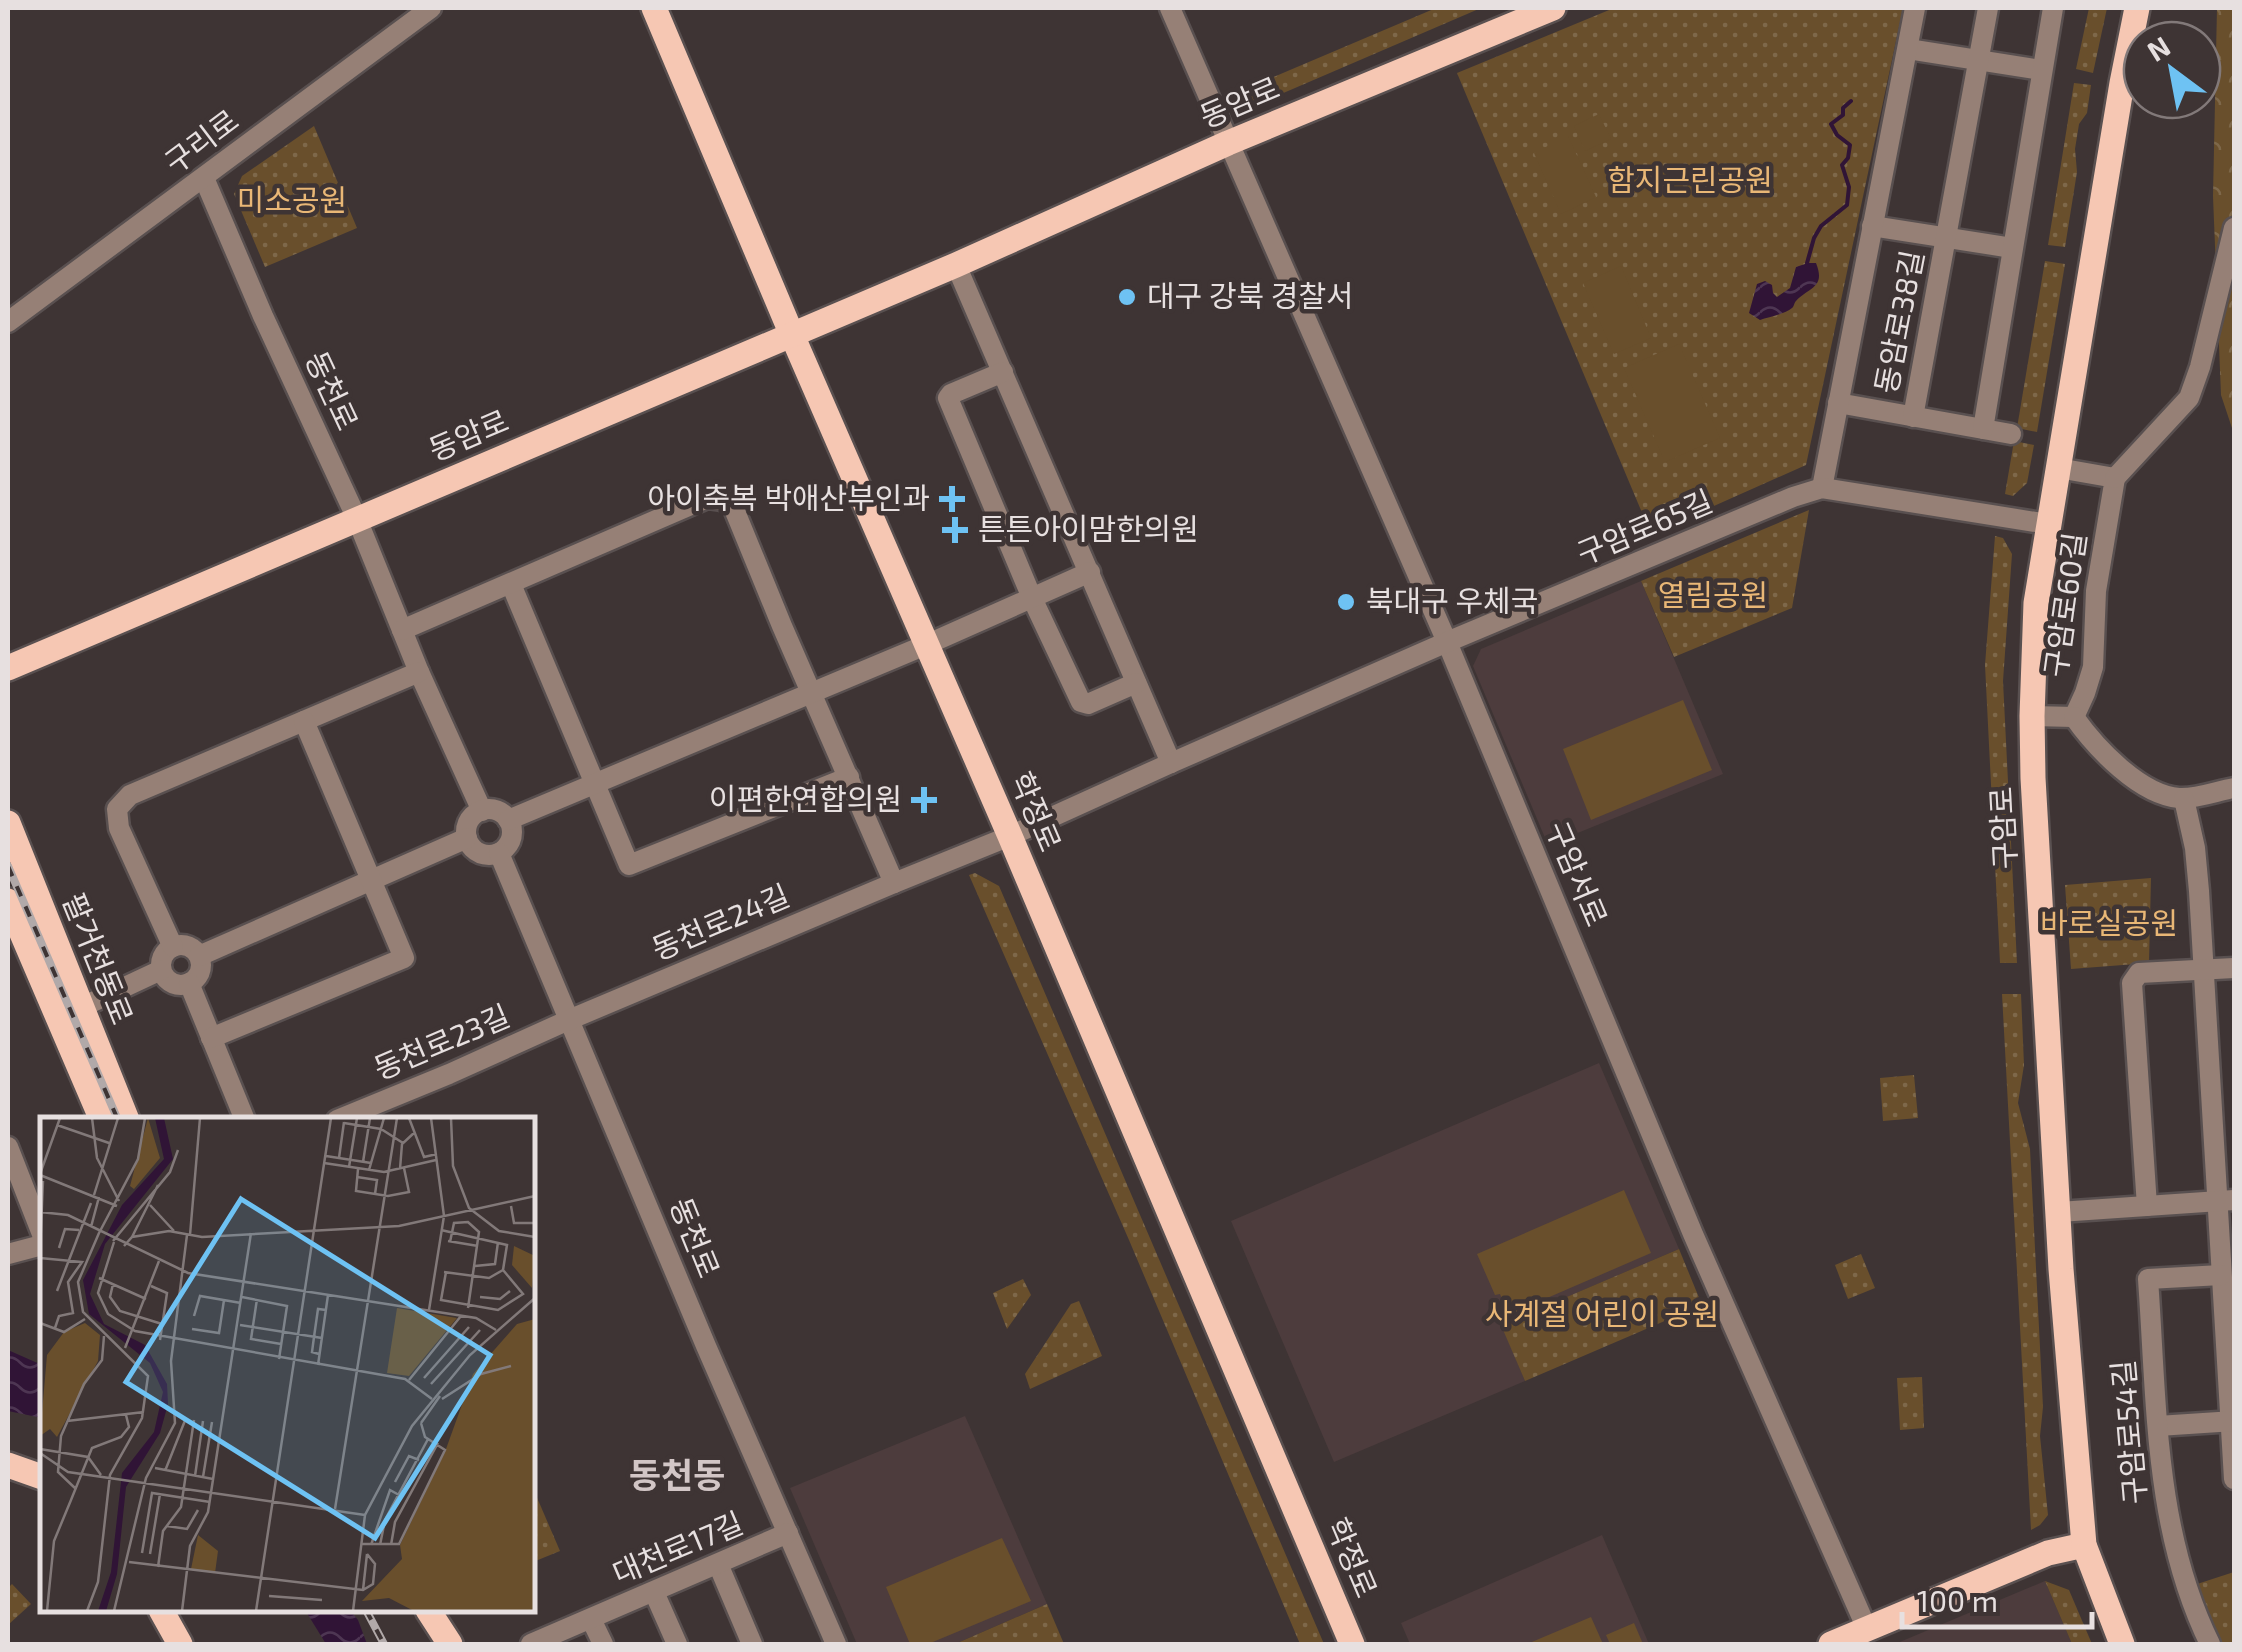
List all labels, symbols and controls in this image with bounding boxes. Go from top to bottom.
north arrow [2122,20,2222,120]
text: N [2141,28,2176,68]
street label: 동암로 [1194,68,1284,134]
street label: 구리로 [157,101,245,180]
park label: 함지근린공원 [1607,161,1773,197]
park label: 미소공원 [237,181,347,217]
street label: 동암로38길 [1867,247,1930,396]
place label: 대구 강북 경찰서 [1147,277,1354,313]
marker: 대구 강북 경찰서 [1116,286,1138,308]
street label: 동천로 [299,345,367,435]
street label: 동암로 [423,401,513,467]
place label: 아이축복 박애산부인과 [647,479,930,515]
street label: 구암로65길 [1571,482,1717,571]
marker: 아이축복 박애산부인과 [939,486,965,512]
place label: 튼튼아이맘한의원 [978,510,1199,546]
marker: 튼튼아이맘한의원 [942,517,968,543]
street label: 구암로60길 [2036,530,2092,679]
park label: 열림공원 [1658,576,1768,612]
place label: 북대구 우체국 [1366,582,1538,618]
marker: 북대구 우체국 [1335,591,1357,613]
street label: 학정로 [1004,766,1070,856]
place label: 이편한연합의원 [709,780,902,816]
street label: 구암로 [1982,786,2022,870]
marker: 이편한연합의원 [911,787,937,813]
street label: 구암서로 [1540,815,1616,931]
street label: 동천로24길 [646,876,794,966]
street label: 팔거천동로 [56,888,141,1029]
park label: 바로실공원 [2040,904,2178,940]
street label: 동천로23길 [368,996,515,1086]
inset map [40,1117,535,1612]
street label: 동천로 [664,1192,728,1282]
park label: 사계절 어린이 공원 [1485,1295,1719,1331]
street label: 구암로54길 [2104,1358,2152,1506]
district label: 동천동 [629,1453,725,1495]
street label: 대천로17길 [607,1504,748,1591]
street label: 학정로 [1320,1512,1386,1602]
scale bar [1902,1567,2092,1629]
text: 100 m [1917,1582,1998,1618]

